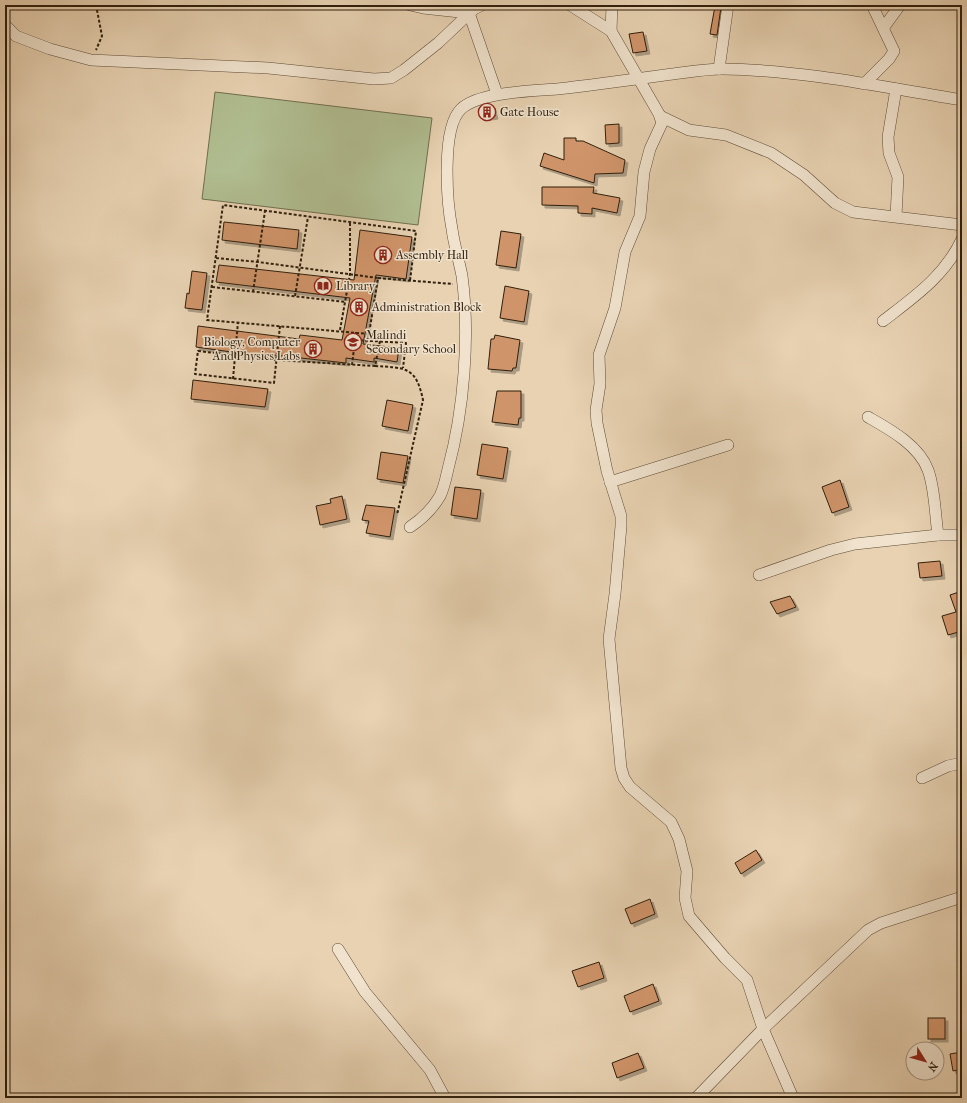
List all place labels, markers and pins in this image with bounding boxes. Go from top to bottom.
building icon: Gate House [477,102,497,122]
place label: Gate House [500,105,559,119]
building icon: Assembly Hall [373,245,393,265]
place label: Assembly Hall [395,248,469,262]
library icon: Library [313,276,333,296]
place label: Library [336,279,376,293]
building icon: Administration Block [349,297,369,317]
place label: Administration Block [371,300,482,314]
place label: Malindi Secondary School [366,328,457,356]
school or university icon: Malindi Secondary School [343,332,363,352]
place label: Biology, Computer And Physics Labs [203,335,301,363]
building icon: Biology, Computer And Physics Labs [303,339,323,359]

